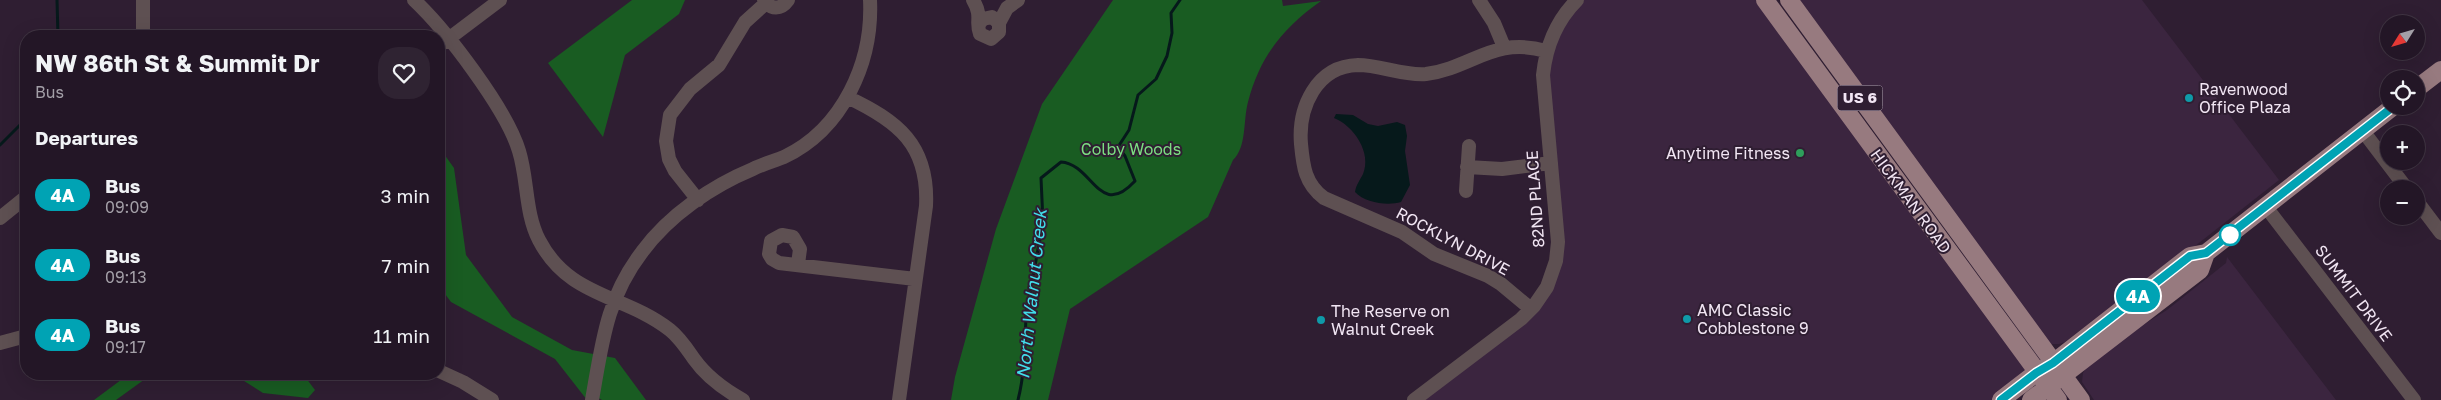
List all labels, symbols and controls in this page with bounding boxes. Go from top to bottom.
north arrow [2380,15,2425,60]
map controls [2380,15,2425,225]
button: heart [378,47,430,99]
text: NW 86th St & Summit Dr [35,48,320,77]
button: locate [2380,70,2425,115]
place label: Ravenwood Office Plaza [2199,79,2291,117]
text: Bus [35,82,64,102]
road number: US 6 [1838,86,1882,110]
marker: Ravenwood Office Plaza [2183,92,2195,104]
button: + [2380,125,2425,170]
text: Departures [35,126,138,149]
park label: Colby Woods [1081,139,1181,159]
place label: Anytime Fitness [1666,143,1790,163]
street label: HICKMAN ROAD [1866,145,1956,257]
marker: Anytime Fitness [1794,147,1806,159]
street label: 82ND PLACE [1522,150,1548,248]
text: Bus [105,174,140,197]
button: − [2380,180,2425,225]
text: 4A [50,184,75,206]
text: 3 min [381,184,430,207]
text: 09:09 [105,197,149,217]
street label: ROCKLYN DRIVE [1393,203,1513,279]
water label: North Walnut Creek [1011,206,1051,380]
unlabelled marker [2219,224,2241,246]
street label: SUMMIT DRIVE [2311,241,2397,345]
text: Bus [105,244,140,267]
text: 4A [50,254,75,276]
text: 7 min [382,254,430,277]
text: 09:13 [105,267,147,287]
line badge: 4A [2116,280,2160,312]
text: 4A [2126,285,2150,307]
place label: AMC Classic Cobblestone 9 [1697,300,1809,338]
place label: The Reserve on Walnut Creek [1331,301,1450,339]
marker: AMC Classic Cobblestone 9 [1681,313,1693,325]
text: Bus [105,314,140,337]
marker: The Reserve on Walnut Creek [1315,314,1327,326]
text: 4A [50,324,75,346]
text: 11 min [373,324,430,347]
text: 09:17 [105,337,146,357]

